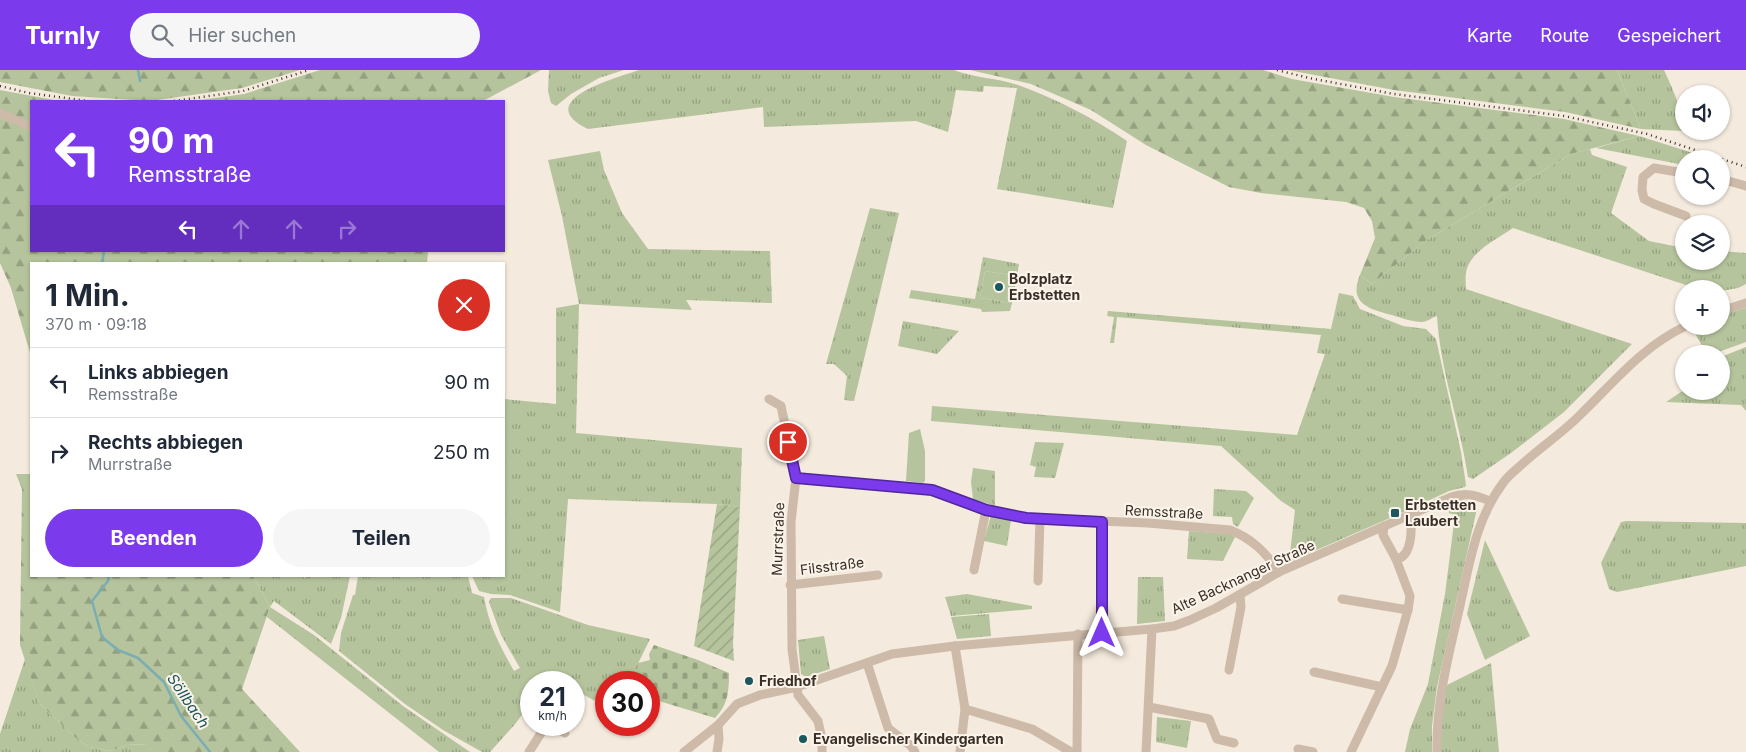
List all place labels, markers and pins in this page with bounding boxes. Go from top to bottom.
place label: Bolzplatz Erbstetten [1009,270,1080,303]
marker: Bolzplatz Erbstetten [993,281,1005,293]
pin [767,421,809,463]
place label: Erbstetten Laubert [1405,496,1476,529]
marker: Erbstetten Laubert [1389,507,1401,519]
place label: Friedhof [759,672,817,689]
marker: Friedhof [743,675,755,687]
place label: Evangelischer Kindergarten [813,730,1004,747]
marker: Evangelischer Kindergarten [797,733,809,745]

